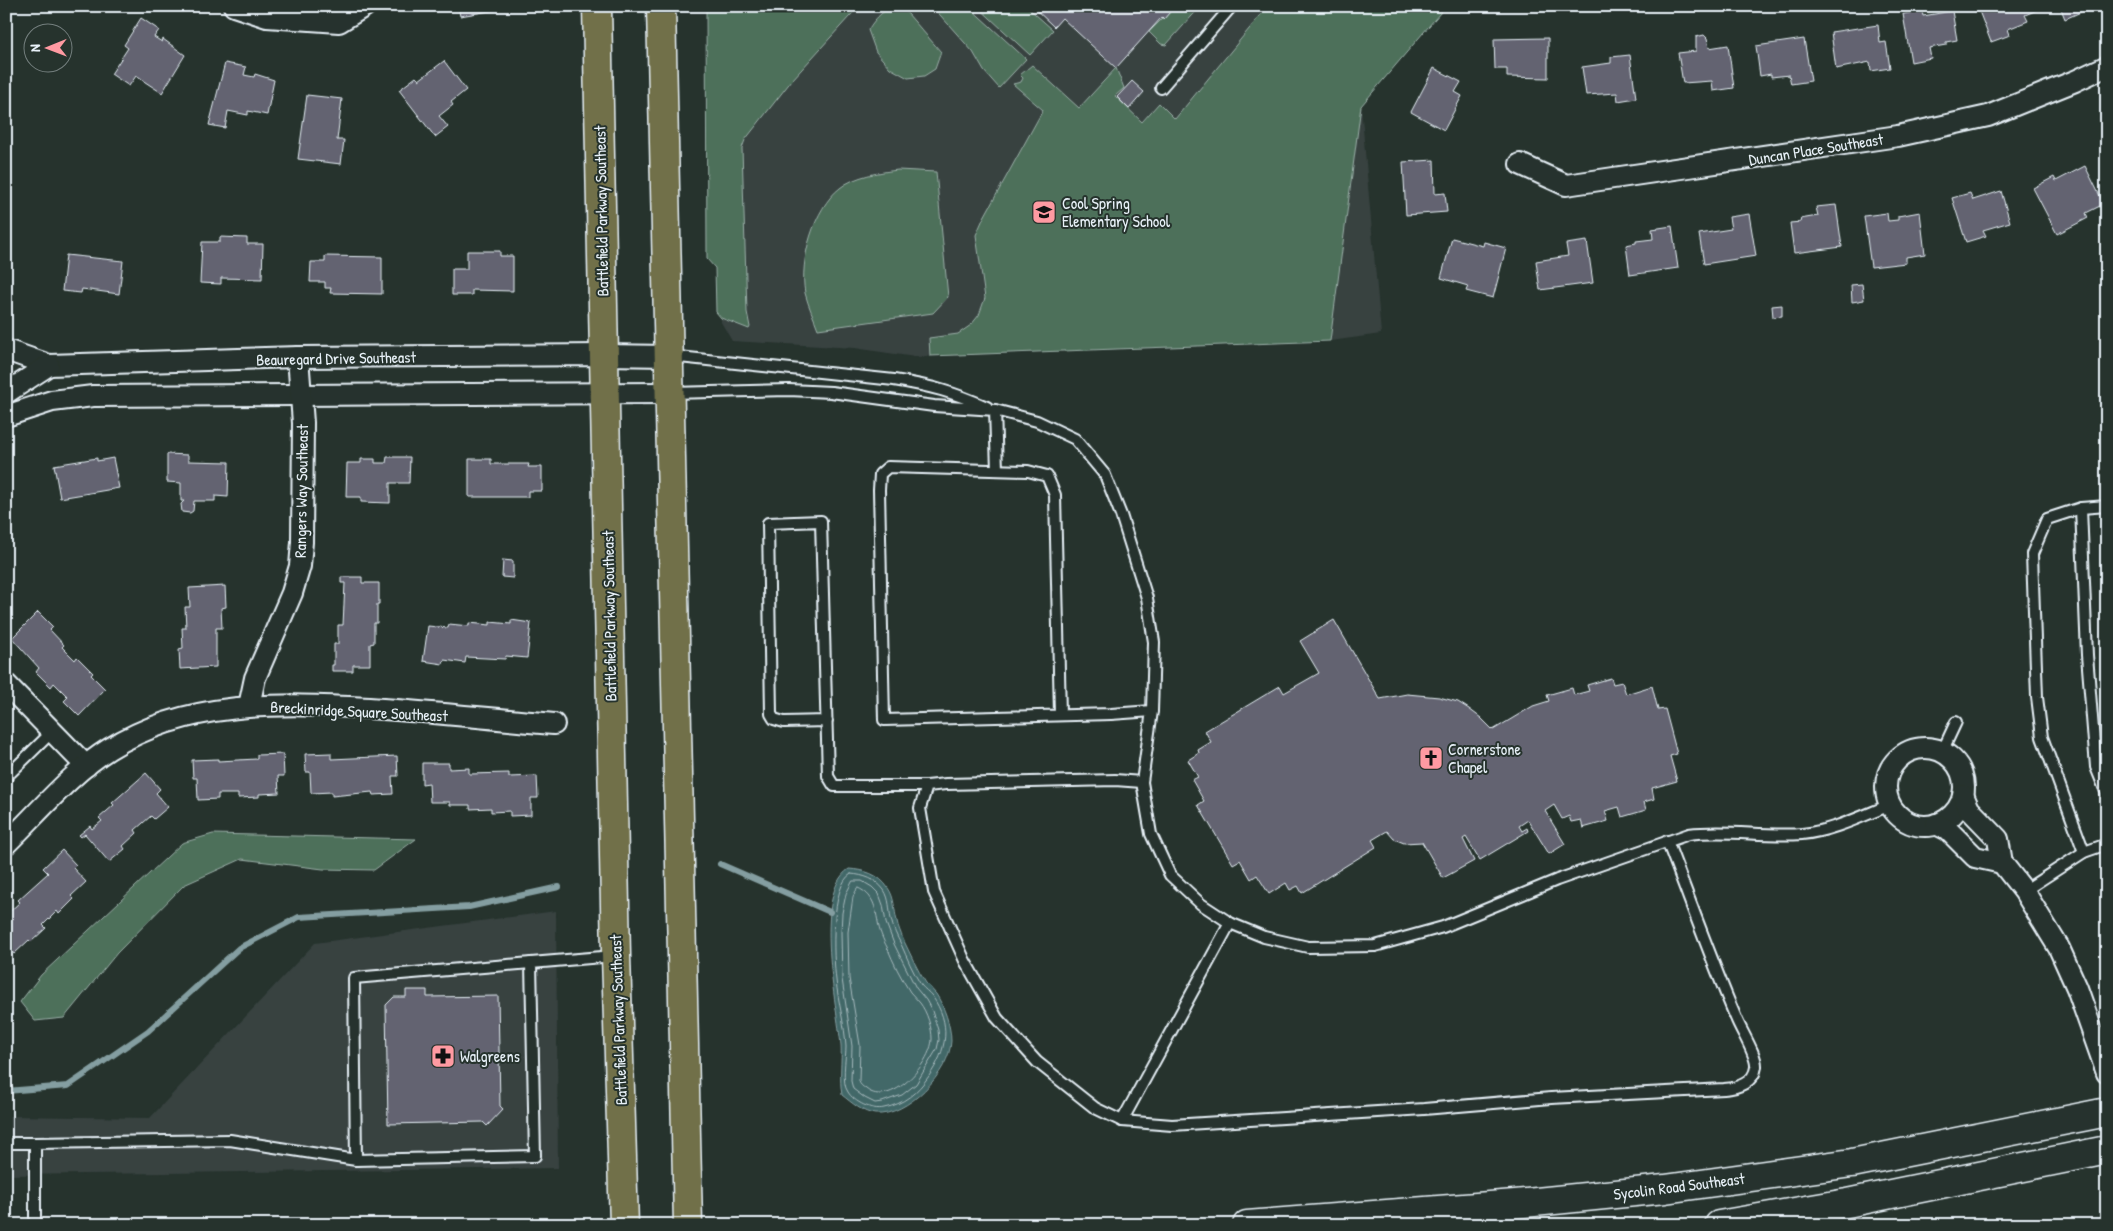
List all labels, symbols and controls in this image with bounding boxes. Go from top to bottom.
north arrow [22,22,72,72]
text: N [25,44,44,52]
street label: Battlefield Parkway Southeast [589,125,613,296]
street label: Duncan Place Southeast [1747,127,1885,170]
place label: Cool Spring Elementary School [1062,192,1171,232]
school or university icon: Cool Spring Elementary School [1031,199,1057,225]
street label: Beauregard Drive Southeast [256,346,417,370]
street label: Rangers Way Southeast [289,424,313,558]
street label: Battlefield Parkway Southeast [597,530,621,701]
street label: Breckinridge Square Southeast [270,695,449,727]
place label: Cornerstone Chapel [1448,738,1521,778]
church icon: Cornerstone Chapel [1418,745,1444,771]
street label: Battlefield Parkway Southeast [604,934,632,1106]
pharmacy icon: Walgreens [430,1043,456,1069]
place label: Walgreens [460,1045,520,1067]
street label: Sycolin Road Southeast [1612,1167,1746,1205]

